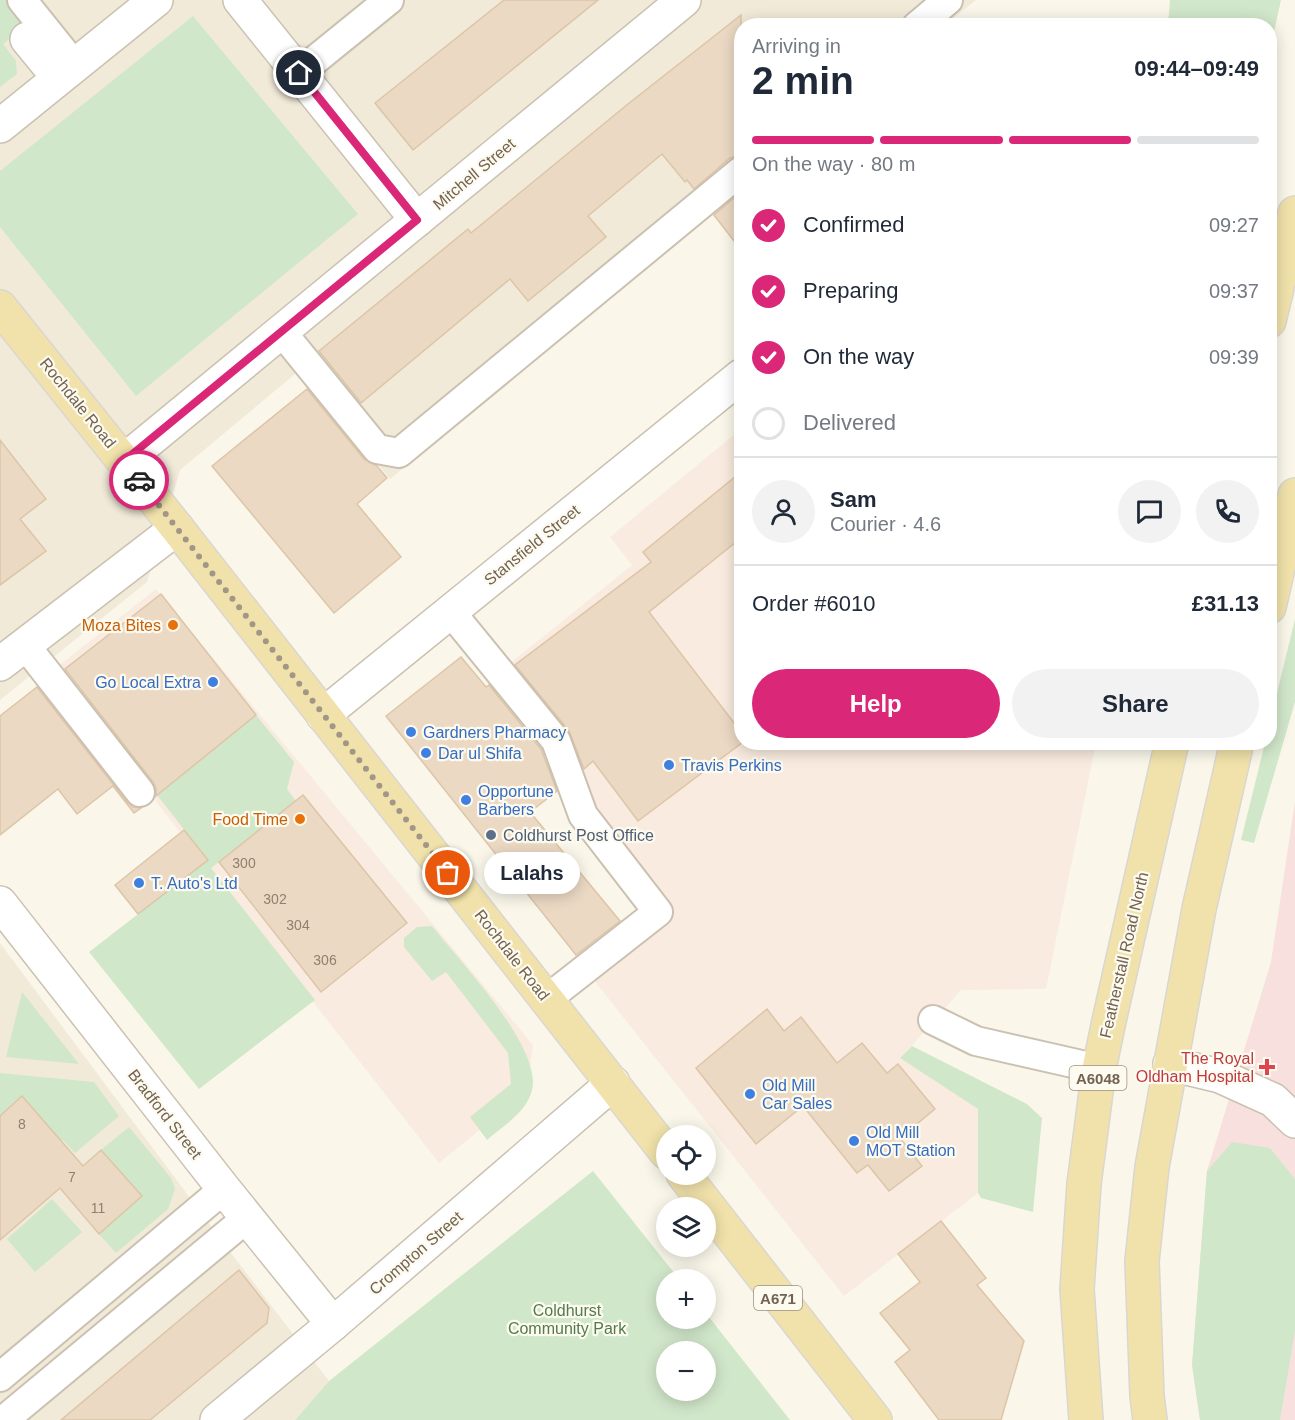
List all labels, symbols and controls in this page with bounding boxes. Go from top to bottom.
text: Arriving in [752,35,841,57]
pin [273,47,324,98]
icon: home [282,56,315,89]
text: 09:44–09:49 [1134,56,1259,81]
text: 2 min [752,59,854,102]
street label: Mitchell Street [430,135,519,213]
text: On the way · 80 m [752,153,915,175]
icon: check [752,209,785,242]
text: Confirmed [803,212,904,237]
text: 09:27 [1209,214,1259,236]
icon: check [752,275,785,308]
text: Preparing [803,278,898,303]
text: 09:37 [1209,280,1259,302]
icon: check [752,341,785,374]
text: On the way [803,344,914,369]
text: 09:39 [1209,346,1259,368]
street label: Rochdale Road [37,355,119,451]
text: Delivered [803,410,896,435]
courier [109,450,169,510]
icon: car [123,464,156,497]
button: person [752,480,815,543]
button: chat [1118,480,1181,543]
button: phone [1196,480,1259,543]
text: Sam [830,487,876,512]
street label: Stansfield Street [481,501,583,589]
text: Courier · 4.6 [830,513,941,535]
text: Order #6010 [752,591,876,616]
text: £31.13 [1192,591,1259,616]
place label: Moza Bites [82,617,161,634]
marker: Moza Bites [166,618,180,632]
button: Help [752,669,1000,738]
button: Share [1012,669,1259,738]
place label: Go Local Extra [95,674,201,691]
marker: Go Local Extra [206,675,220,689]
place label: Gardners Pharmacy [423,724,566,741]
marker: Gardners Pharmacy [404,725,418,739]
place label: Dar ul Shifa [438,745,522,762]
marker: Dar ul Shifa [419,746,433,760]
place label: Travis Perkins [681,757,782,774]
marker: Travis Perkins [662,758,676,772]
place label: Opportune Barbers [478,783,554,818]
marker: Opportune Barbers [459,793,473,807]
place label: Food Time [212,811,288,828]
marker: Food Time [293,812,307,826]
place label: Coldhurst Post Office [503,827,654,844]
marker: Coldhurst Post Office [484,828,498,842]
pin [422,847,473,898]
callout: Lalahs [484,852,580,894]
house number: 300 [232,855,256,871]
icon: bag [431,856,464,889]
text: Lalahs [500,862,564,884]
street label: Featherstall Road North [1097,870,1151,1040]
place label: T. Auto's Ltd [151,875,238,892]
marker: T. Auto's Ltd [132,876,146,890]
house number: 302 [263,891,287,907]
street label: Rochdale Road [471,906,553,1004]
house number: 304 [286,917,310,933]
house number: 306 [313,952,337,968]
place label: The Royal Oldham Hospital [1136,1050,1254,1085]
marker: The Royal Oldham Hospital [1258,1058,1276,1076]
street label: Bradford Street [125,1066,205,1162]
road number: A6048 [1070,1066,1126,1090]
place label: Old Mill Car Sales [762,1077,832,1112]
marker: Old Mill Car Sales [743,1087,757,1101]
house number: 8 [18,1116,26,1132]
place label: Old Mill MOT Station [866,1124,956,1159]
map controls [656,1125,716,1401]
button: locate [656,1125,716,1185]
marker: Old Mill MOT Station [847,1134,861,1148]
house number: 7 [68,1169,76,1185]
button: layers [656,1197,716,1257]
house number: 11 [91,1200,105,1216]
street label: Crompton Street [366,1208,466,1298]
button: + [656,1269,716,1329]
road number: A671 [754,1286,802,1310]
park label: Coldhurst Community Park [508,1302,627,1337]
button: − [656,1341,716,1401]

